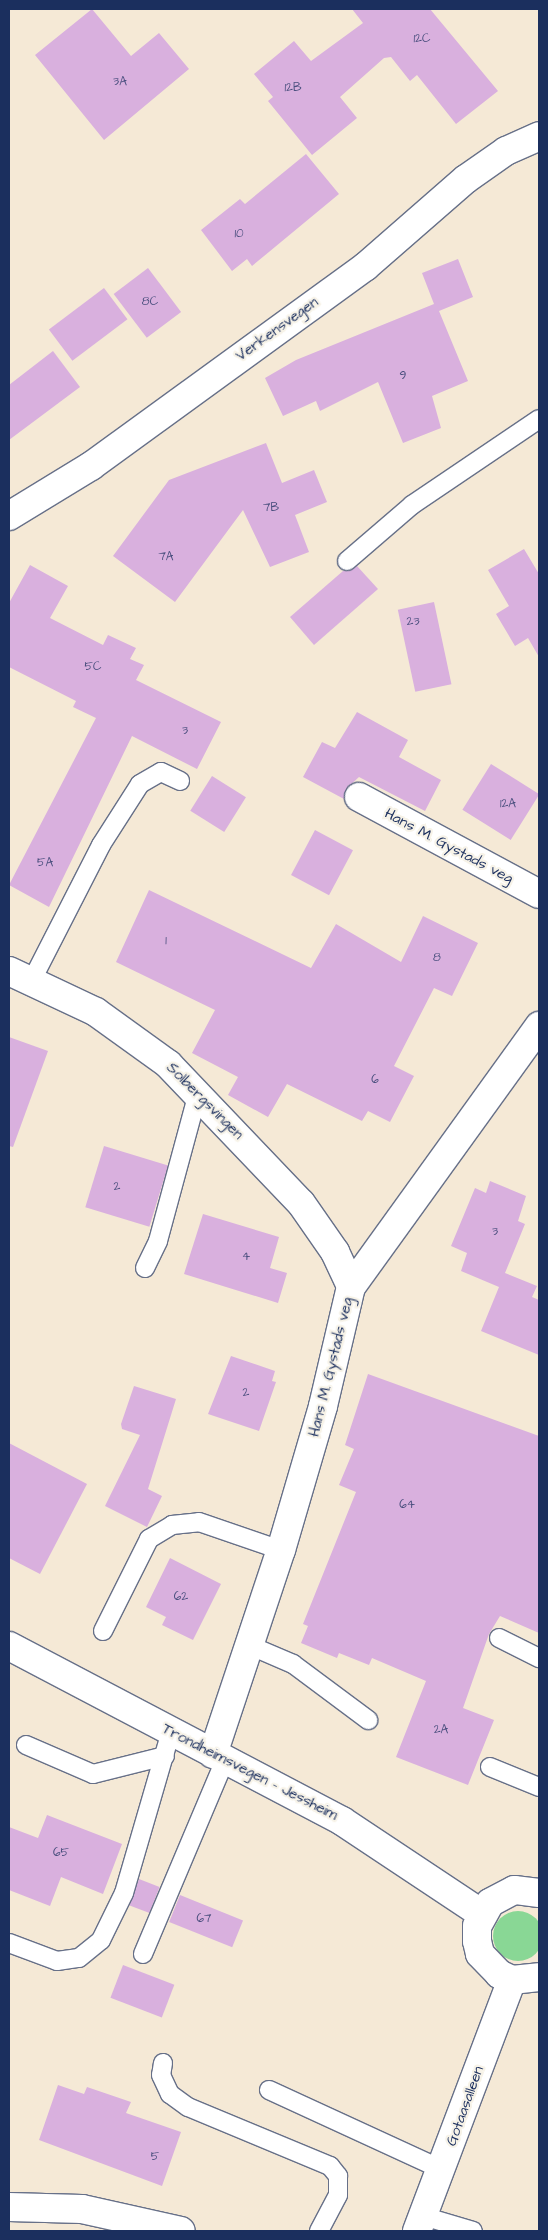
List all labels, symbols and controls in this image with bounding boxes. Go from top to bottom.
house number: 12C [414,32,430,46]
house number: 3A [113,75,127,89]
house number: 12B [285,81,301,95]
house number: 10 [234,227,244,241]
street label: Verkensvegen [232,293,322,365]
house number: 8C [142,295,158,309]
house number: 9 [400,369,406,383]
house number: 7B [263,501,279,515]
house number: 7A [158,550,174,564]
house number: 23 [407,615,419,629]
house number: 5C [85,660,101,674]
house number: 3 [182,724,188,738]
house number: 12A [500,797,516,811]
street label: Hans M. Gystads veg [382,804,516,888]
house number: 5A [37,856,53,870]
house number: 1 [165,934,167,948]
house number: 8 [433,951,441,965]
street label: Solbergsvingen [163,1059,247,1143]
house number: 6 [371,1073,379,1087]
house number: 2 [114,1180,120,1194]
house number: 3 [492,1225,498,1239]
house number: 4 [242,1250,250,1264]
street label: Hans M. Gystads veg [305,1295,357,1439]
house number: 2 [243,1386,249,1400]
house number: 64 [399,1498,415,1512]
house number: 62 [174,1590,188,1604]
street label: Trondheimsvegen - Jessheim [159,1720,341,1824]
house number: 2A [434,1723,448,1737]
house number: 65 [53,1846,69,1860]
house number: 67 [197,1912,211,1926]
street label: Gotaasalleen [442,2064,488,2148]
house number: 5 [151,2150,159,2164]

